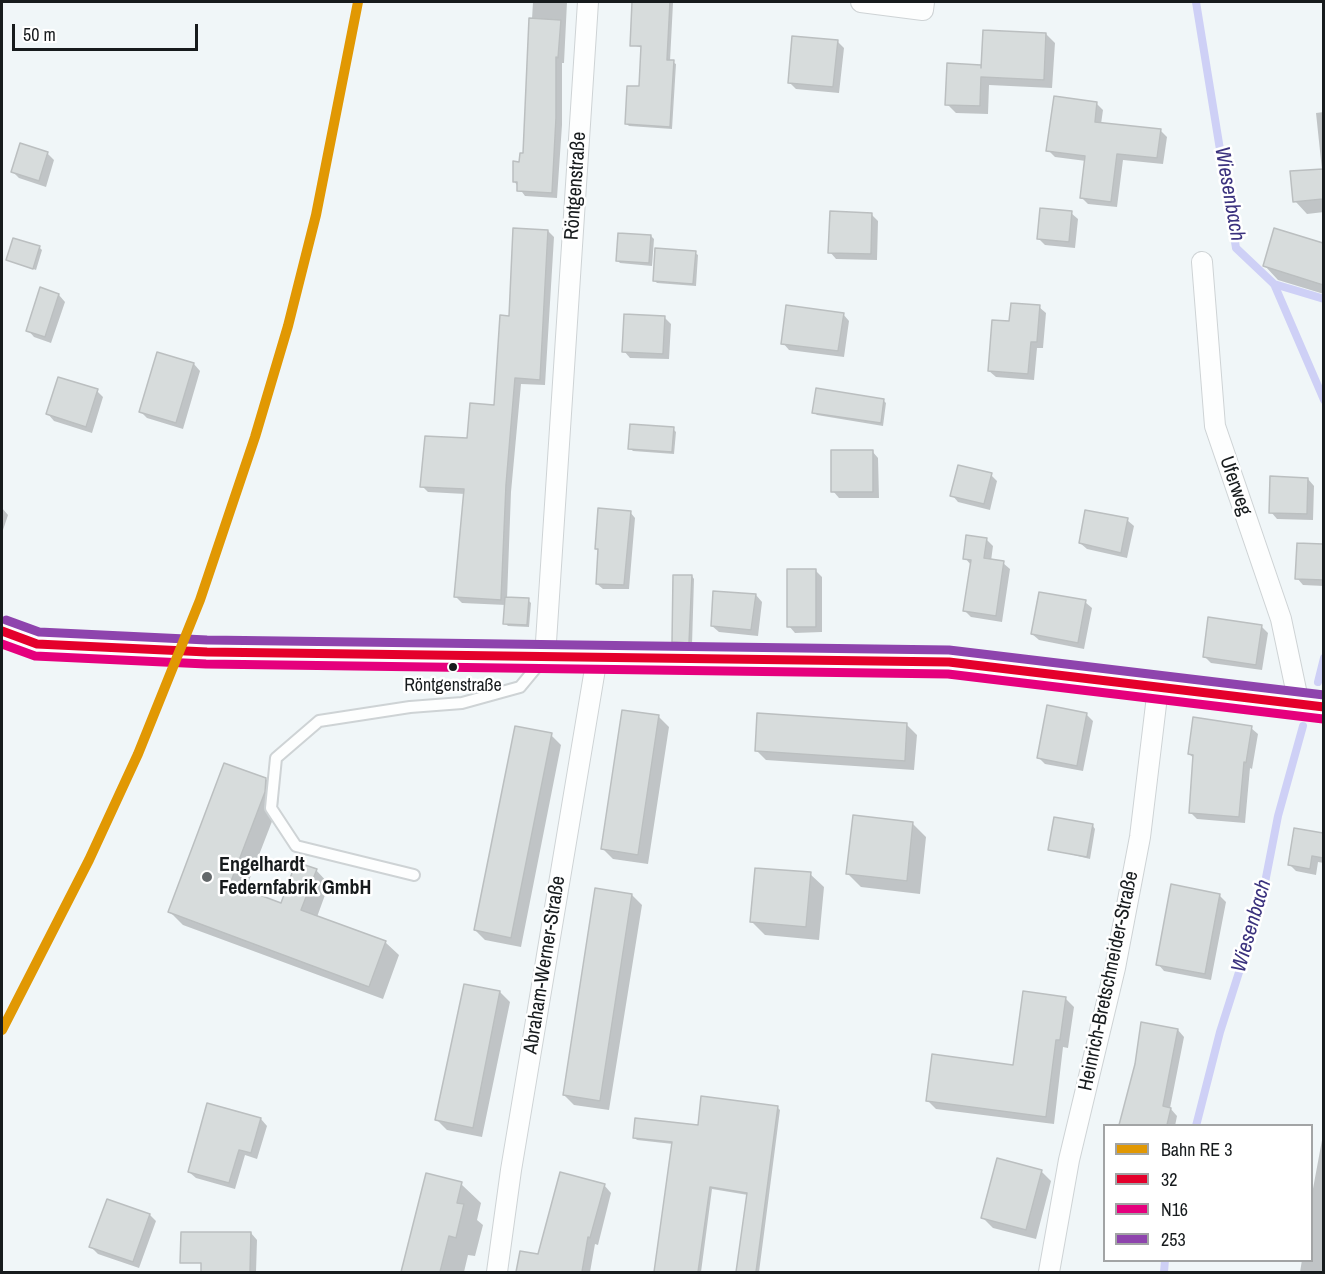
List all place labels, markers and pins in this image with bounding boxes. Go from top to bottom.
marker: Röntgenstraße [447,661,459,673]
place label: Röntgenstraße [404,675,502,697]
place label: Engelhardt Federnfabrik GmbH [219,854,371,901]
marker: Engelhardt Federnfabrik GmbH [200,870,214,884]

